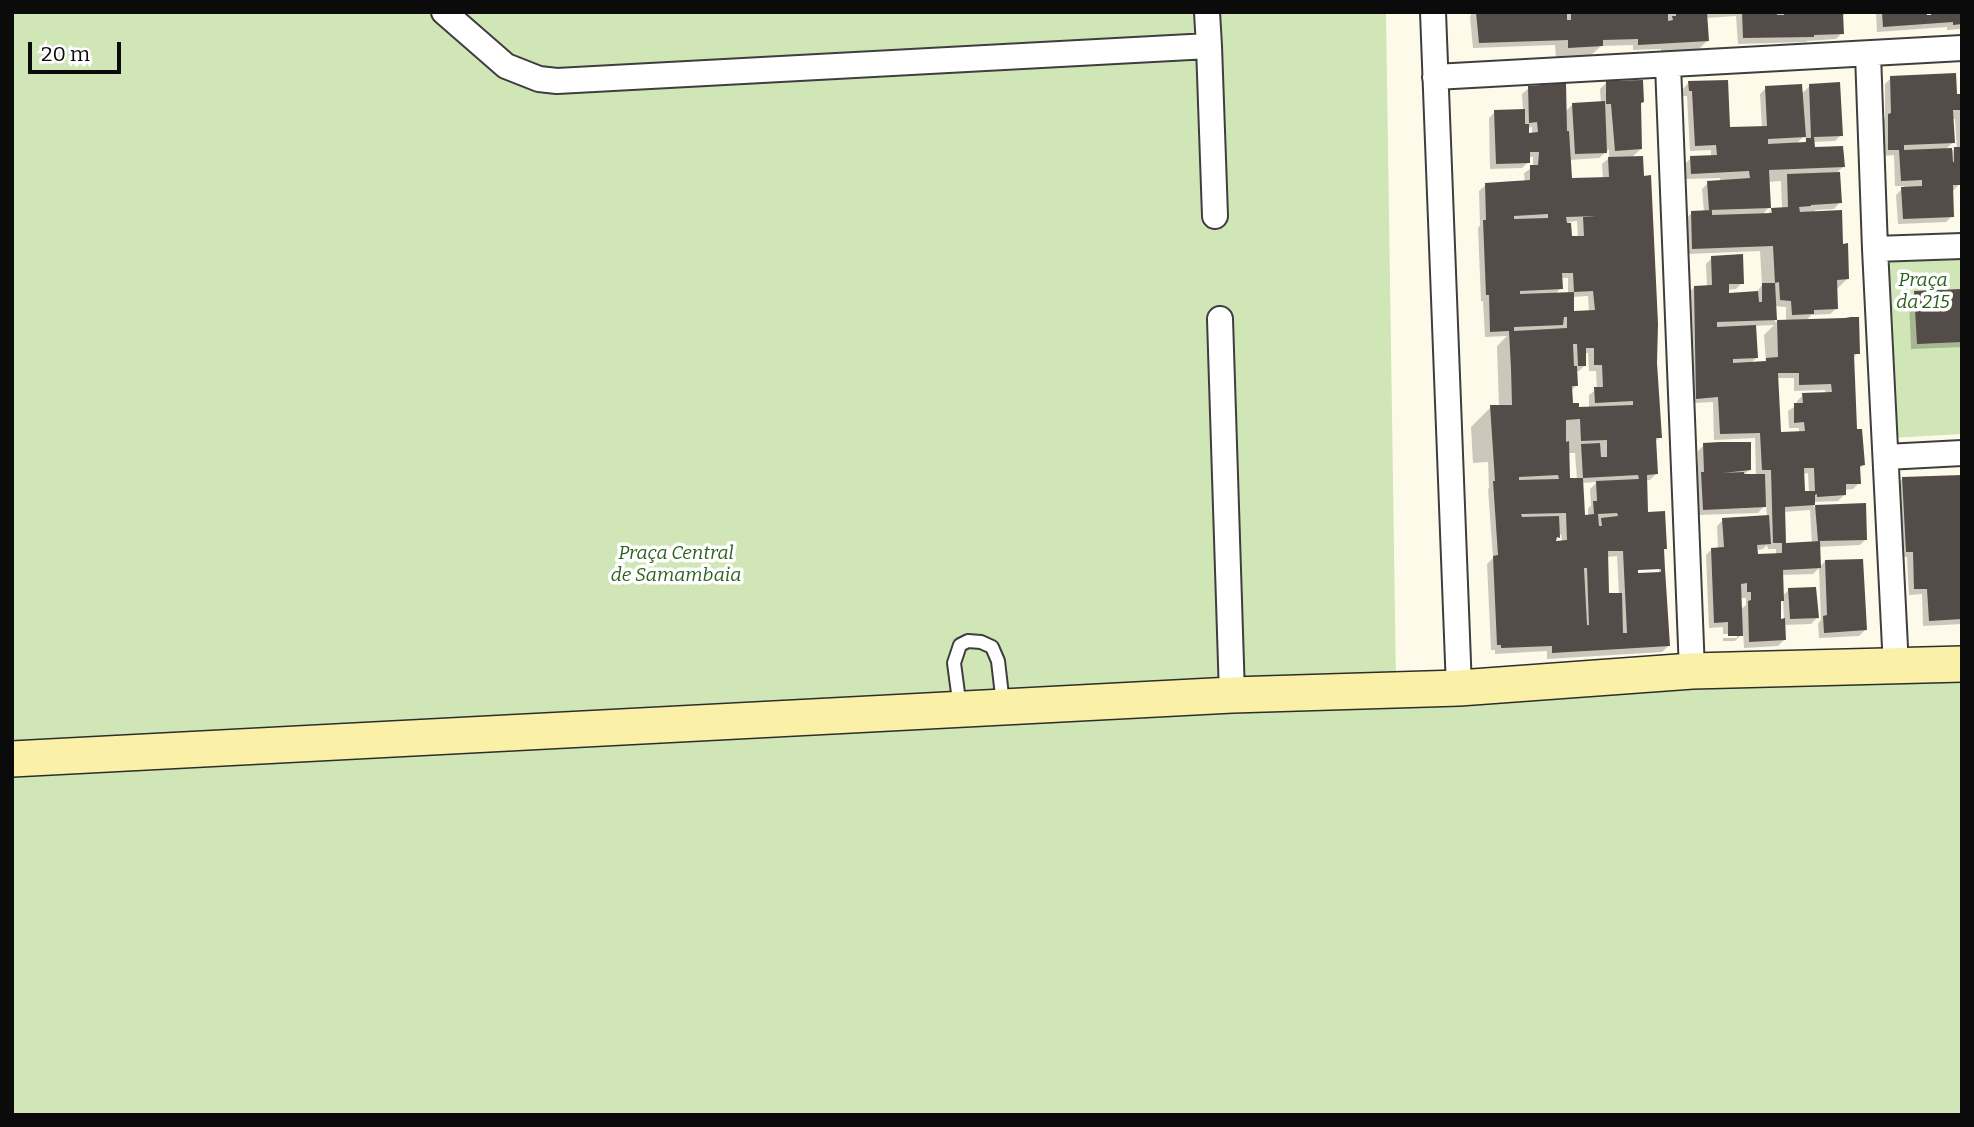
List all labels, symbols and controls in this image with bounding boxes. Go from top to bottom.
scale bar [32,28,124,72]
text: 20 m [41,41,90,67]
park label: Praça da 215 [1896,270,1950,314]
park label: Praça Central de Samambaia [611,543,741,587]

